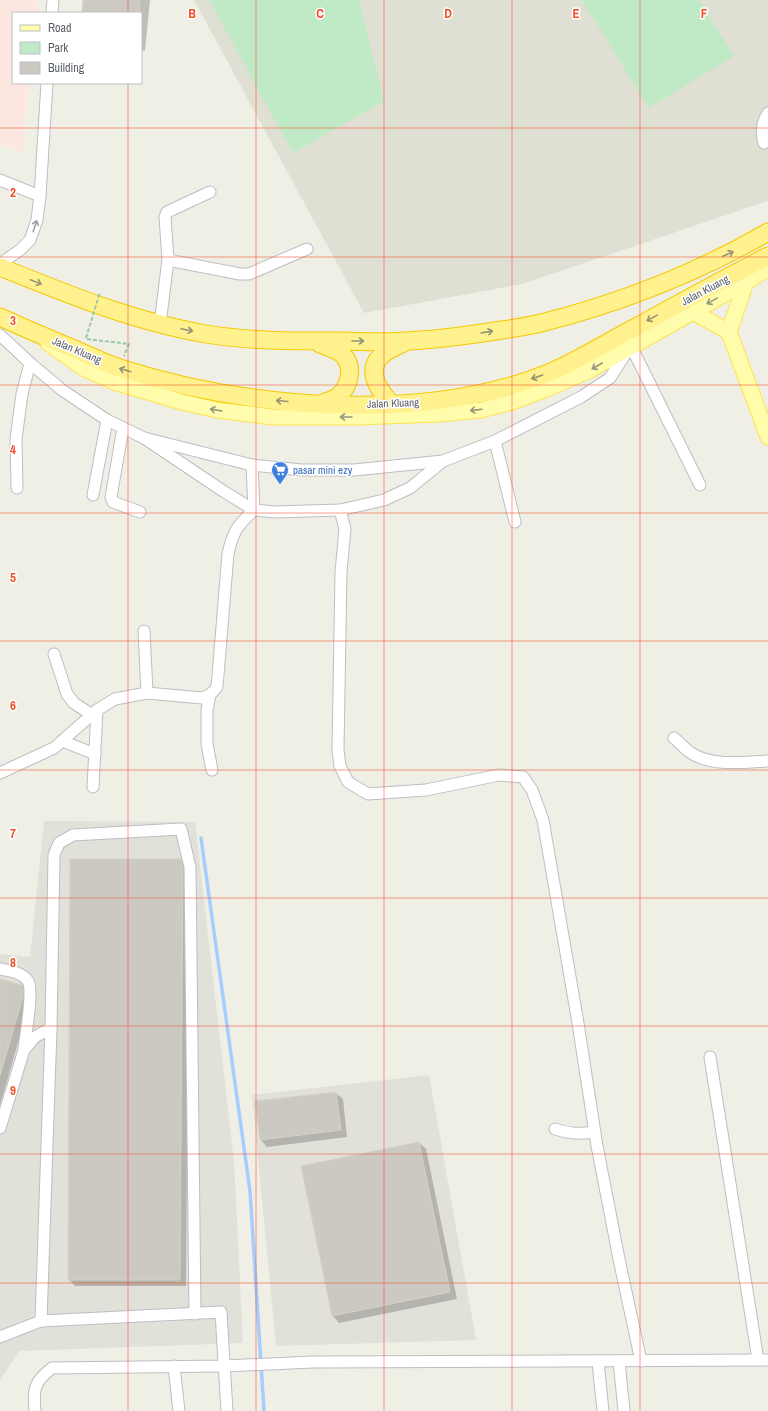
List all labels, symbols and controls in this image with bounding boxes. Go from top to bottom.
text: B [188,5,196,22]
text: C [316,5,324,22]
text: D [444,5,452,22]
text: E [572,5,580,22]
text: F [701,5,708,22]
legend [12,12,142,84]
text: Road [48,20,72,36]
text: Park [48,40,68,56]
text: Building [48,60,85,76]
text: 2 [10,184,16,201]
one-way arrow [31,221,39,233]
one-way arrow [722,250,734,257]
street label: Jalan Kluang [679,272,731,308]
one-way arrow [30,279,42,286]
one-way arrow [706,298,718,306]
text: 3 [10,312,16,329]
one-way arrow [646,314,658,322]
one-way arrow [180,326,193,334]
one-way arrow [480,328,493,336]
street label: Jalan Kluang [50,333,104,367]
one-way arrow [351,337,364,345]
one-way arrow [591,362,603,370]
one-way arrow [119,366,132,373]
one-way arrow [531,373,543,381]
street label: Jalan Kluang [367,395,419,411]
one-way arrow [276,397,289,404]
one-way arrow [210,405,223,413]
one-way arrow [470,407,483,414]
one-way arrow [340,413,353,421]
text: 4 [10,441,16,458]
supermarket icon: pasar mini ezy [270,460,290,485]
place label: pasar mini ezy [293,463,353,477]
text: 5 [10,569,16,586]
text: 6 [10,697,16,714]
text: 7 [10,825,16,842]
text: 8 [10,954,16,971]
text: 9 [10,1082,16,1099]

